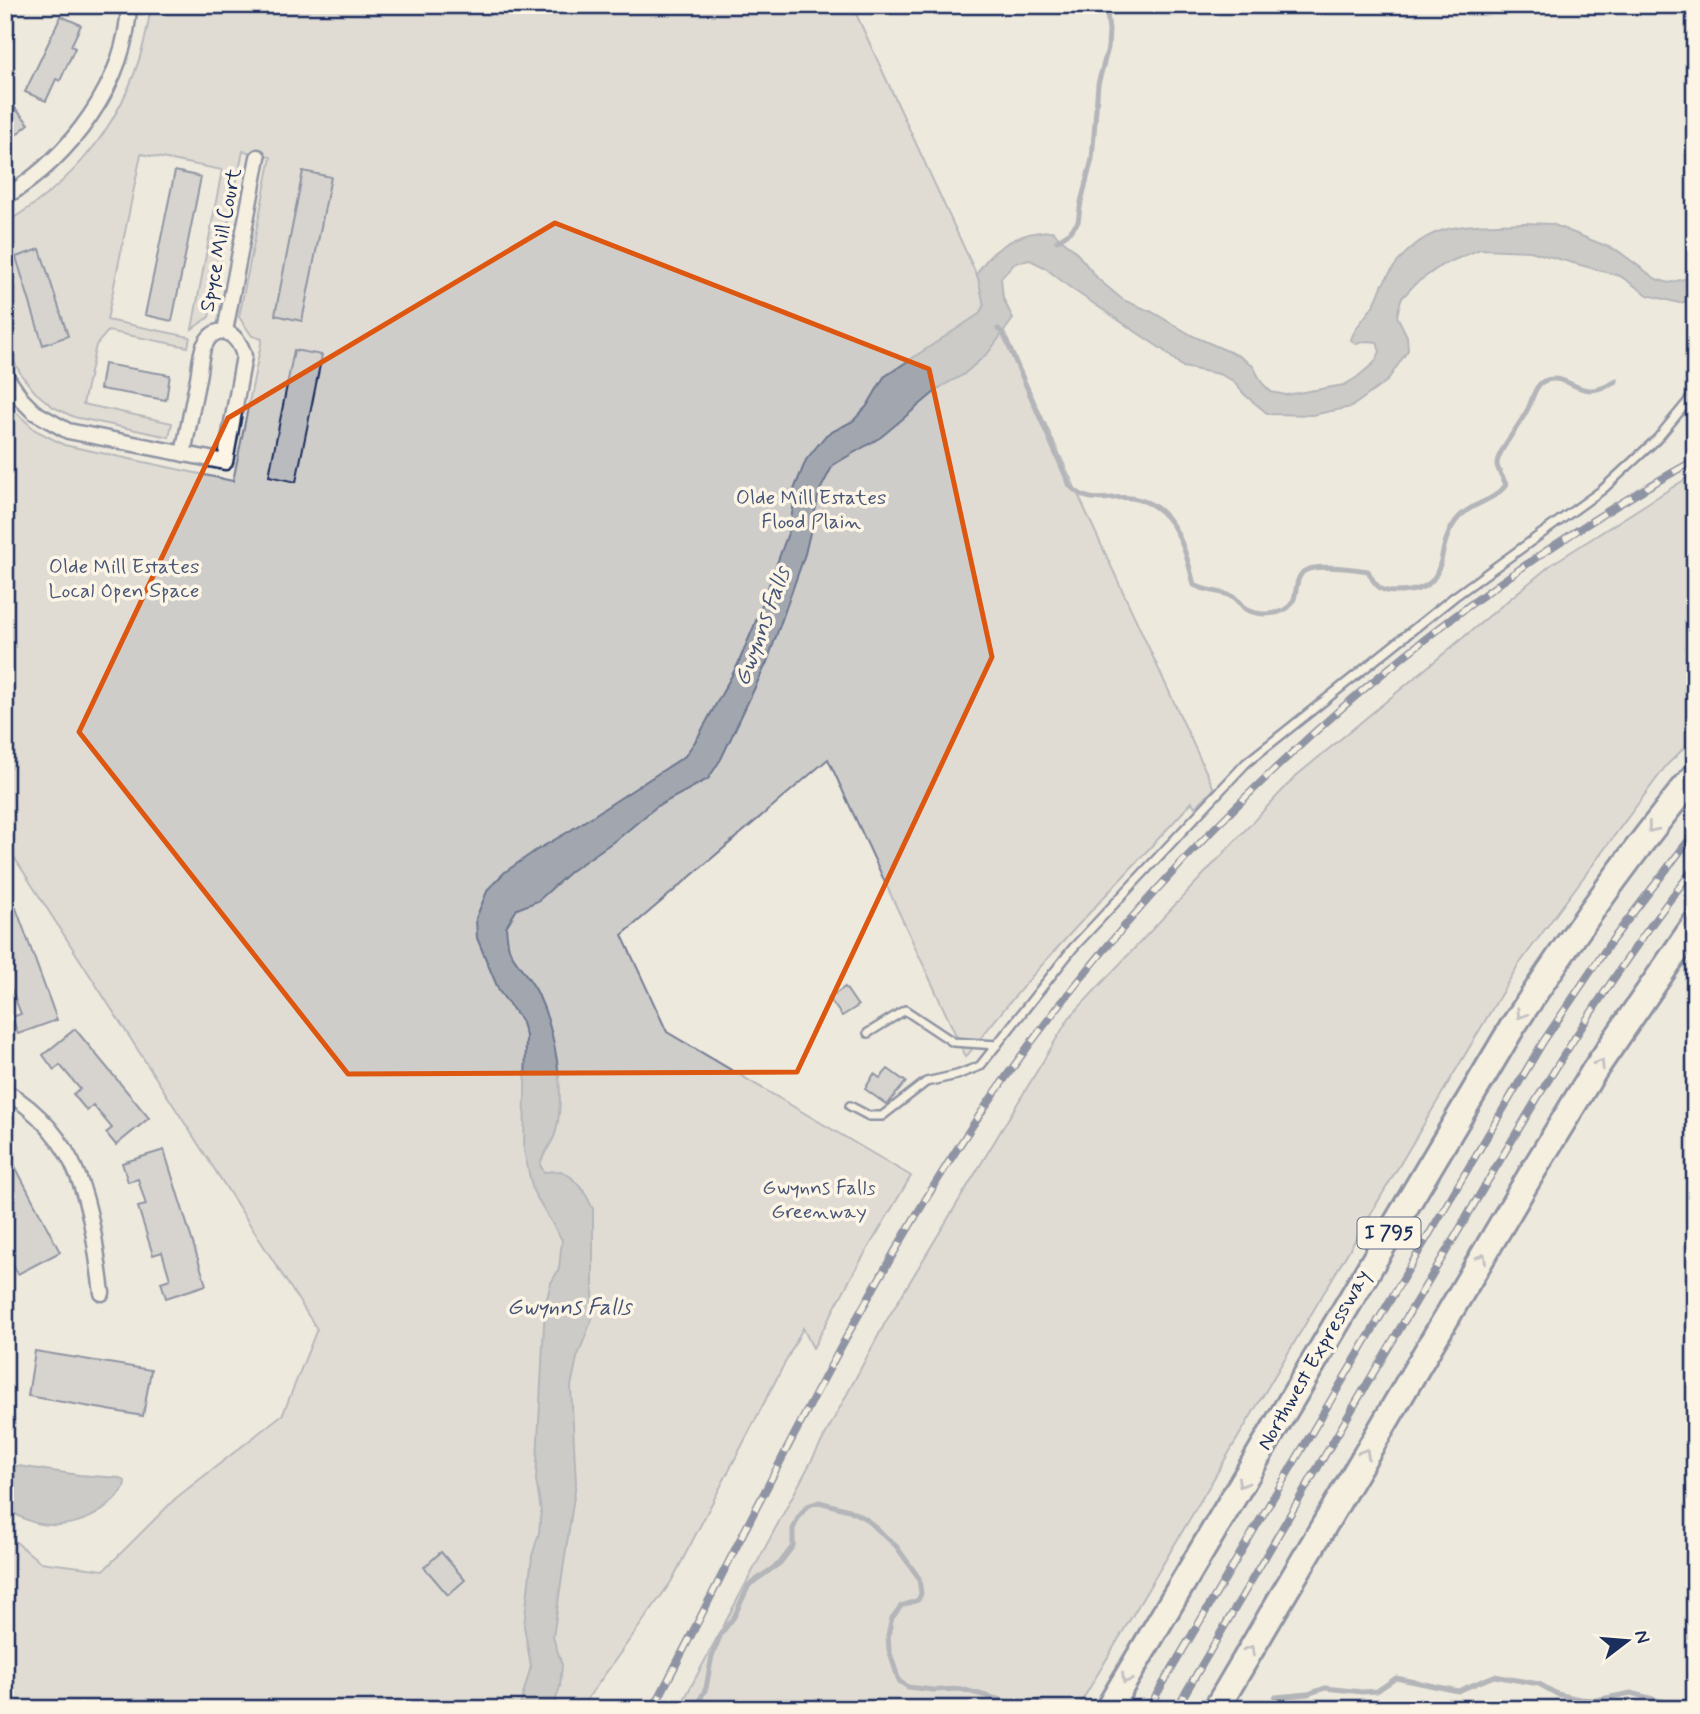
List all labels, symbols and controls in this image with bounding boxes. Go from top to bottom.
street label: Spyce Mill Court [193,165,249,314]
park label: Olde Mill Estates Flood Plain [736,484,886,536]
park label: Olde Mill Estates Local Open Space [49,553,200,605]
water label: Gwynns Falls [728,562,799,690]
one-way arrow [1648,820,1660,833]
one-way arrow [1517,1006,1529,1019]
one-way arrow [1591,1058,1604,1071]
park label: Gwynns Falls Greenway [762,1174,876,1226]
road number: I 795 [1358,1218,1420,1248]
one-way arrow [1473,1253,1486,1266]
street label: Northwest Expressway [1251,1265,1377,1455]
water label: Gwynns Falls [507,1293,633,1323]
one-way arrow [1357,1448,1370,1461]
one-way arrow [1237,1475,1250,1488]
north arrow [1592,1606,1662,1676]
text: N [1628,1627,1656,1646]
one-way arrow [1242,1645,1255,1658]
one-way arrow [1121,1671,1134,1684]

